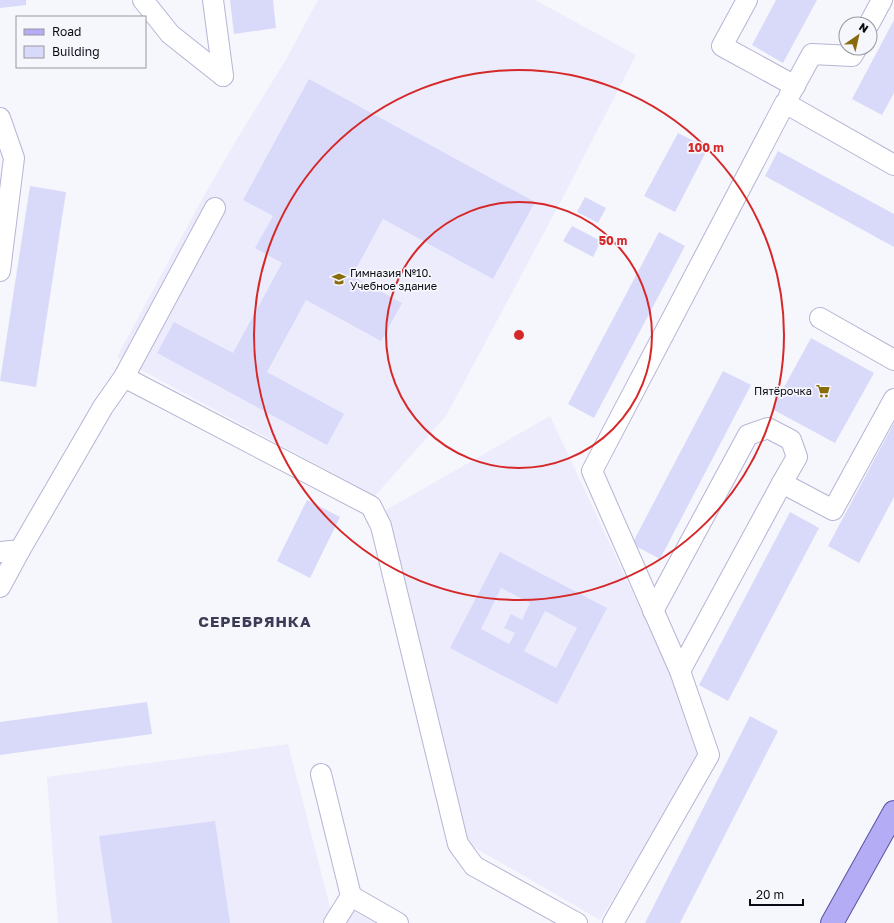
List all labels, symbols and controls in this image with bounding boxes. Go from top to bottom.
legend [16,16,146,68]
north arrow [838,16,878,56]
text: N [857,20,871,35]
text: Road [52,24,81,39]
text: Building [52,44,100,59]
text: 100 m [688,140,724,155]
text: 50 m [599,233,627,248]
place label: Гимназия №10. Учебное здание [350,266,437,292]
school or university icon: Гимназия №10. Учебное здание [331,271,347,287]
centre of rings [512,328,526,342]
supermarket icon: Пятёрочка [815,383,831,399]
place label: Пятёрочка [754,384,812,397]
district label: СЕРЕБРЯНКА [198,612,312,630]
scale bar [750,881,803,907]
text: 20 m [756,887,784,902]

